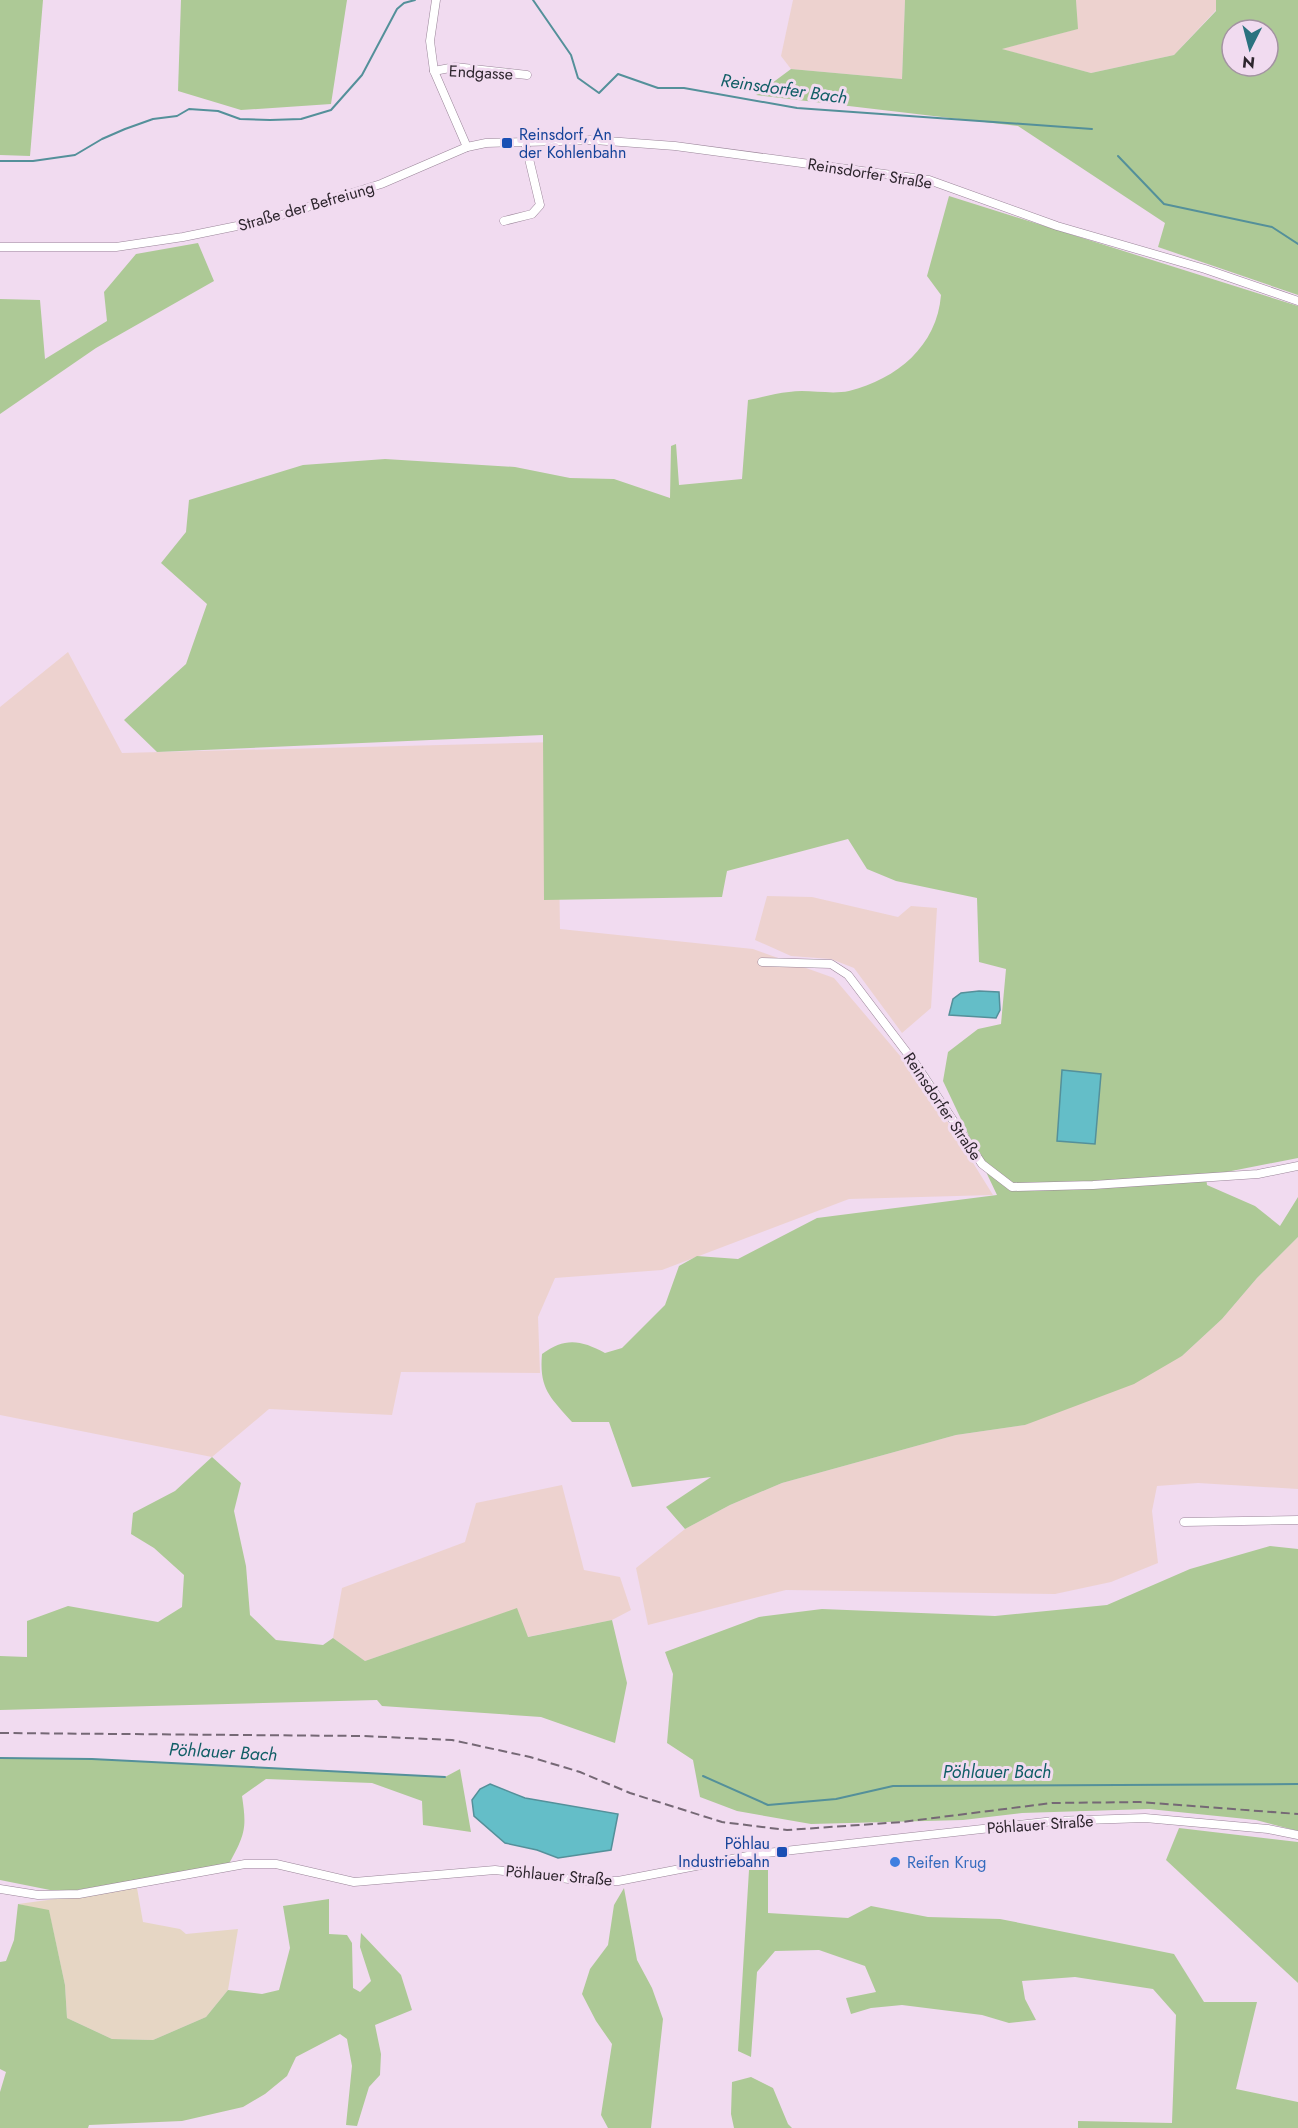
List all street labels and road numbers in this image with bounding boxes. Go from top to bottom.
street label: Endgasse [448,59,514,86]
street label: Reinsdorfer Straße [806,152,934,195]
street label: Straße der Befreiung [235,176,377,237]
street label: Reinsdorfer Straße [898,1048,987,1165]
street label: Pöhlauer Straße [986,1809,1094,1840]
street label: Pöhlauer Straße [505,1859,613,1892]

